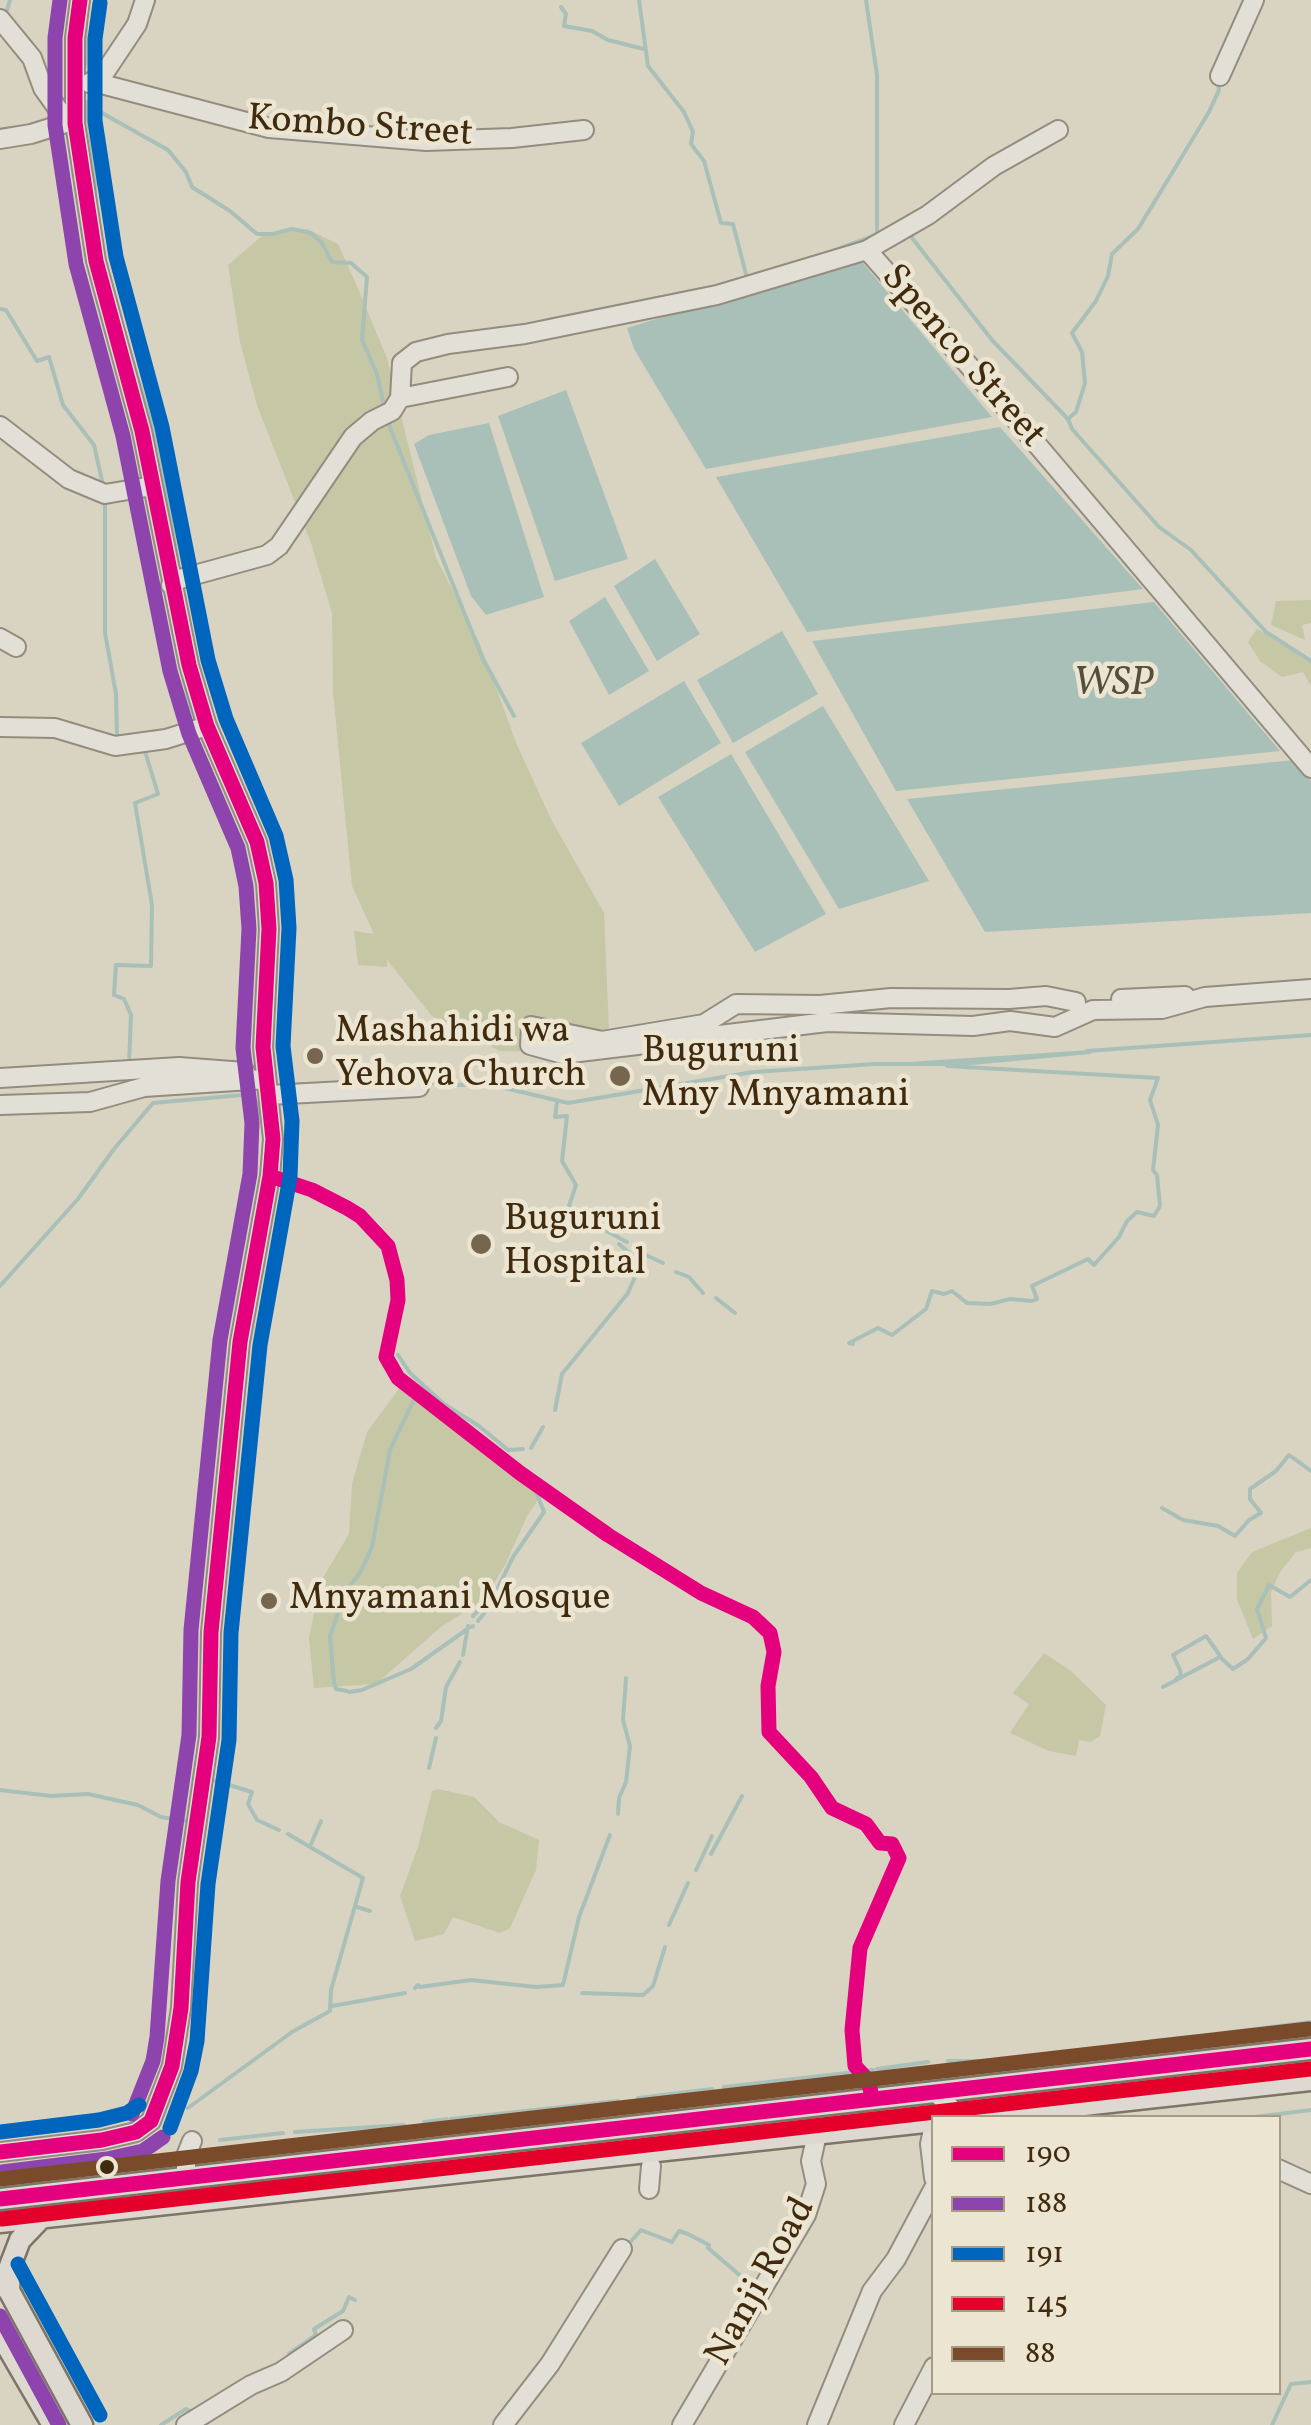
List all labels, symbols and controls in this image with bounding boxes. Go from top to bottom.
street label: Kombo Street [246,98,474,160]
street label: Spenco Street [869,257,1053,459]
water label: WSP [1073,663,1153,711]
place label: Mashahidi wa Yehova Church [335,1011,586,1100]
place label: Buguruni Mny Mnyamani [642,1031,909,1120]
marker: Mashahidi wa Yehova Church [304,1045,326,1067]
marker: Buguruni Mny Mnyamani [607,1063,633,1089]
place label: Buguruni Hospital [504,1199,661,1288]
marker: Buguruni Hospital [468,1231,494,1257]
place label: Mnyamani Mosque [289,1578,611,1624]
marker: Mnyamani Mosque [258,1590,280,1612]
legend [931,2115,1281,2395]
text: 190 [1025,2133,1071,2175]
unlabelled marker [97,2157,117,2177]
text: 188 [1025,2183,1067,2225]
street label: Nanji Road [698,2191,828,2375]
text: 191 [1025,2233,1064,2275]
text: 145 [1025,2283,1068,2325]
text: 88 [1025,2333,1055,2375]

